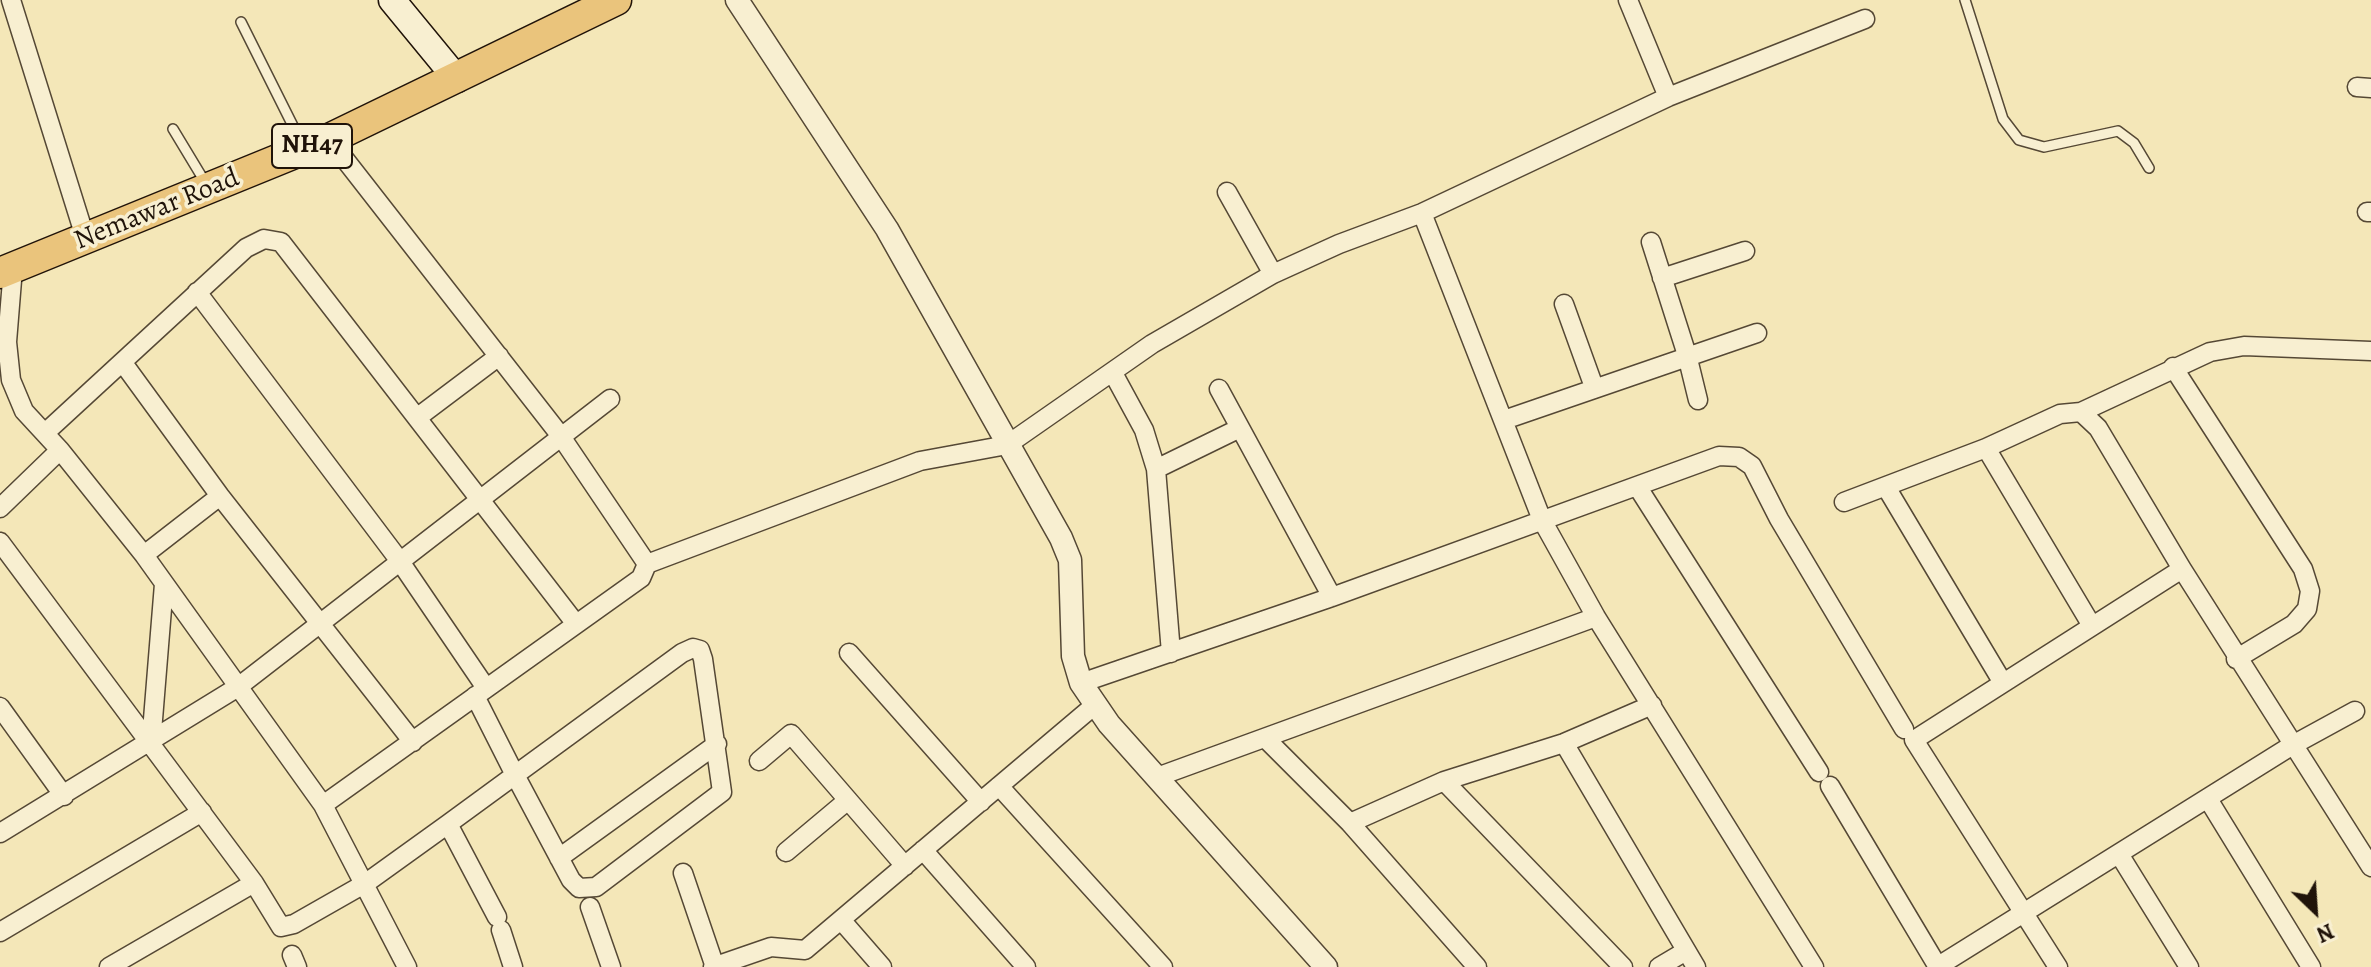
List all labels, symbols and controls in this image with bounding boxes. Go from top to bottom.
road number: NH47 [272,124,352,168]
street label: Nemawar Road [70,162,244,258]
north arrow [2275,871,2355,951]
text: N [2312,916,2339,950]

